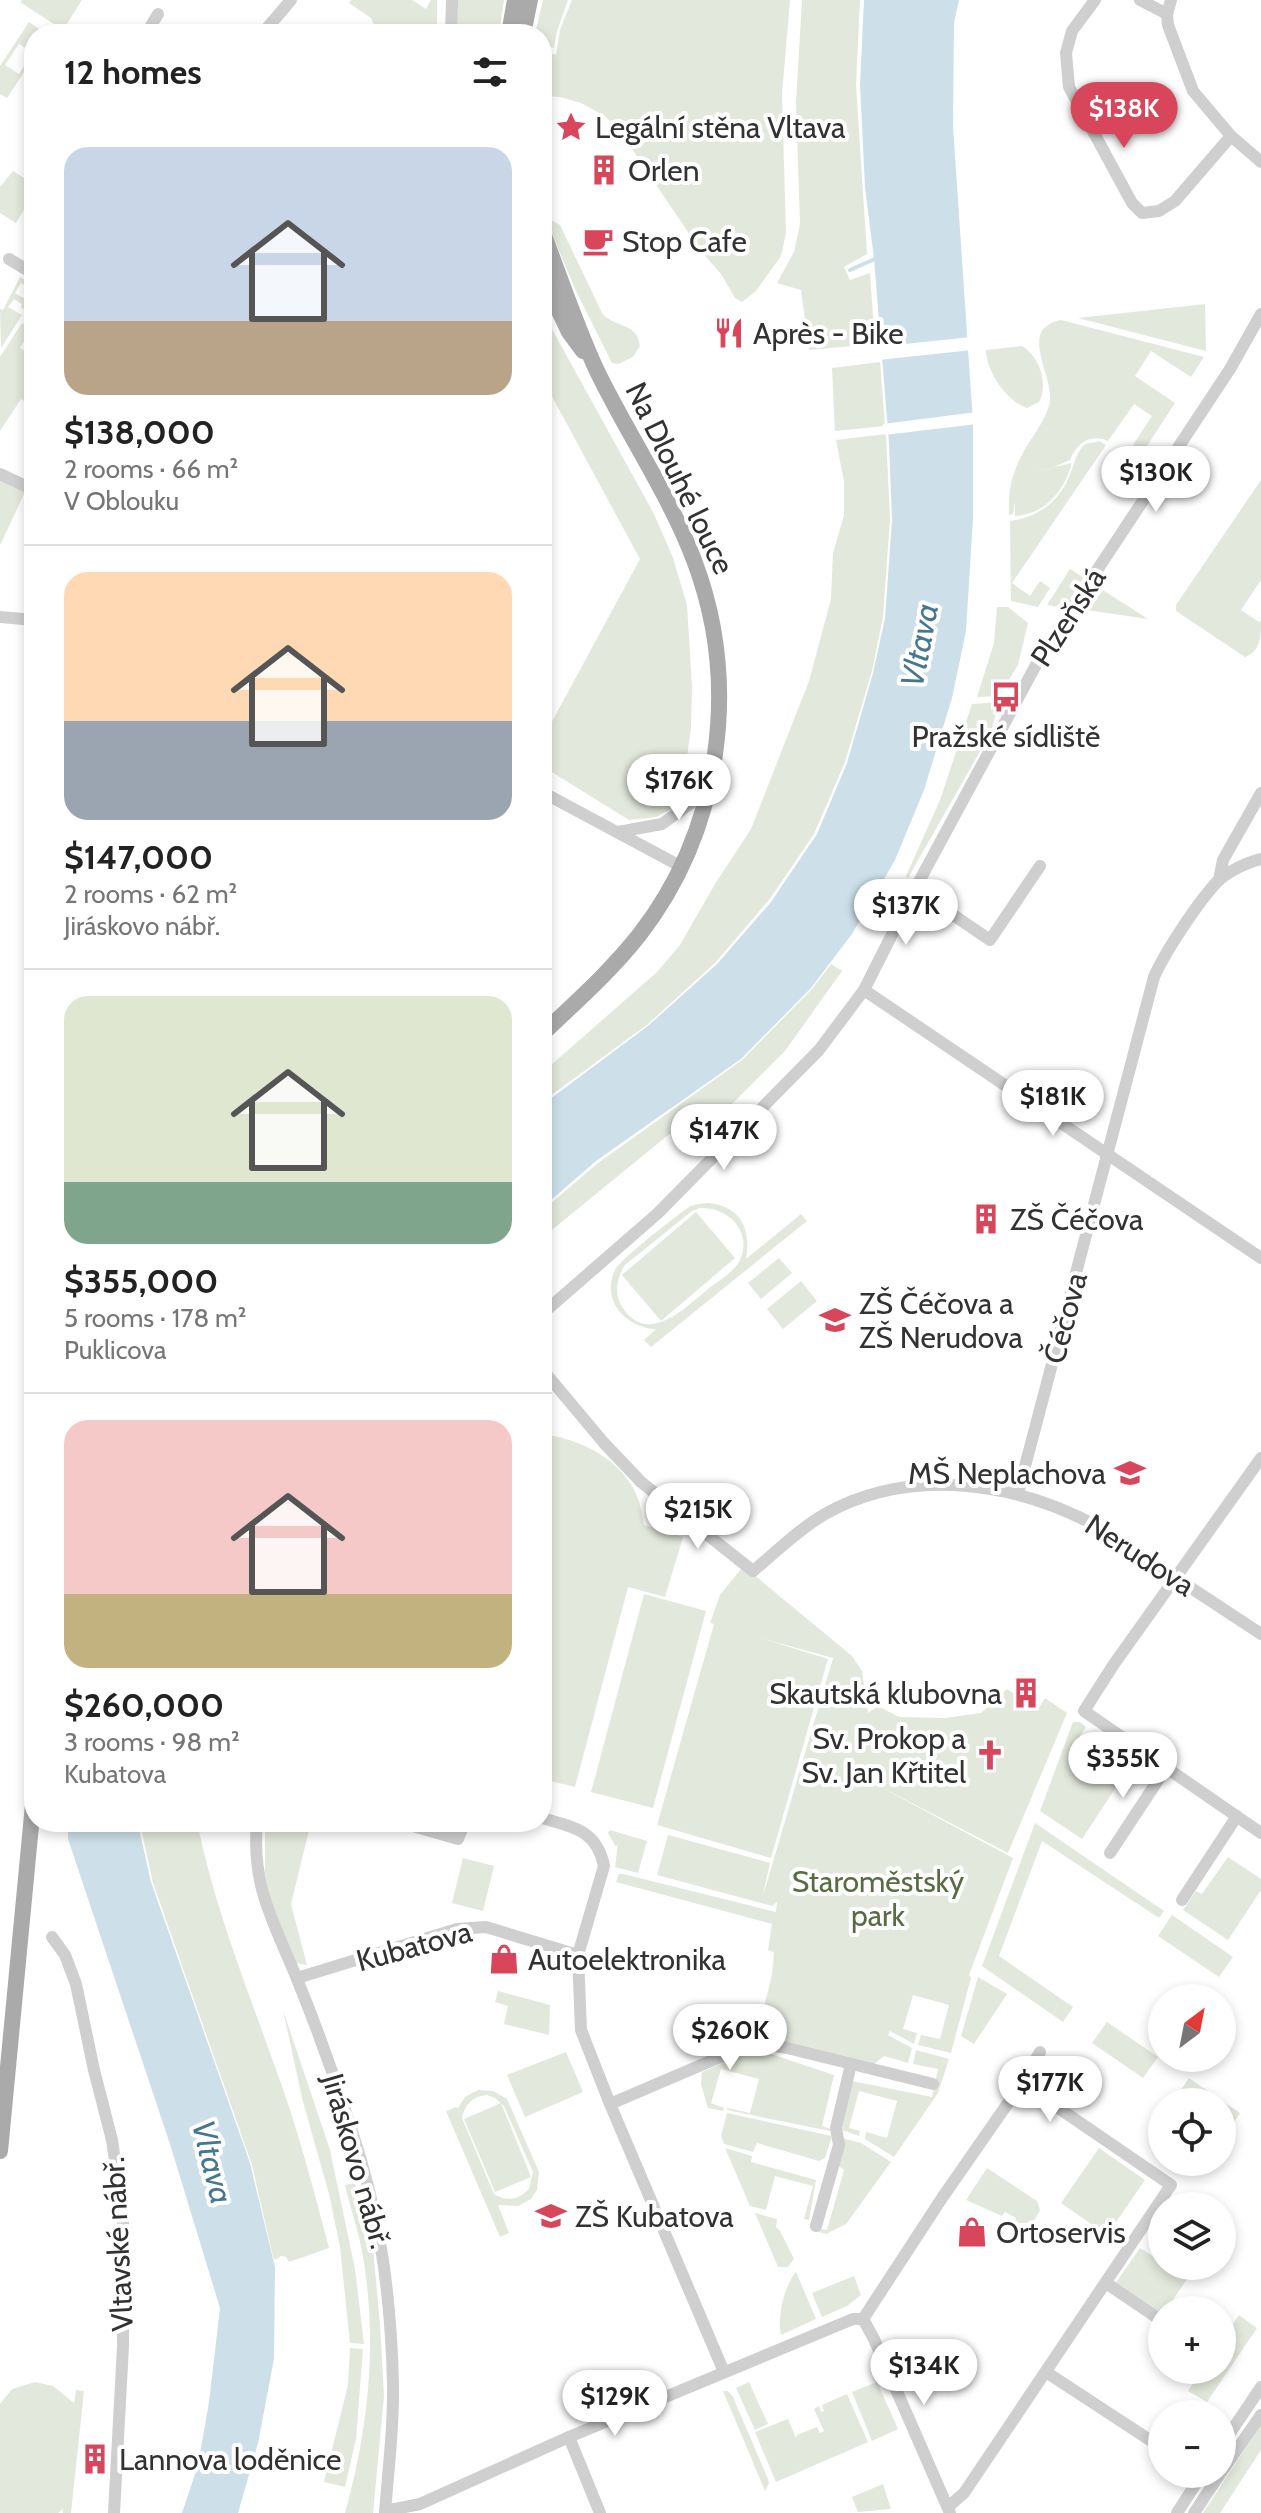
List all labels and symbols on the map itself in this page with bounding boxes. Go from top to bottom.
pin: $138K [1068,82,1180,150]
place label: Legální stěna Vltava [595,109,846,146]
place icon: Legální stěna Vltava [554,110,588,144]
place label: Orlen [628,152,699,189]
building icon: Orlen [587,153,621,187]
place label: Stop Cafe [622,223,747,260]
cafe icon: Stop Cafe [581,224,615,258]
place label: Après - Bike [753,315,904,352]
restaurant icon: Après - Bike [712,316,746,350]
street label: Na Dlouhé louce [618,376,742,580]
pin: $130K [1100,446,1212,514]
street label: Plzeňská [1022,560,1114,673]
water label: Vltava [892,600,946,690]
bus stop icon: Pražské sídliště [989,680,1023,714]
place label: Pražské sídliště [912,718,1100,755]
pin: $176K [623,754,735,822]
pin: $137K [850,879,962,947]
pin: $181K [997,1070,1109,1138]
pin: $147K [668,1104,780,1172]
place label: ZŠ Čéčova [1010,1201,1144,1238]
building icon: ZŠ Čéčova [969,1202,1003,1236]
street label: Čéčova [1035,1268,1095,1368]
place label: ZŠ Čéčova a ZŠ Nerudova [859,1285,1023,1356]
school or university icon: ZŠ Čéčova a ZŠ Nerudova [818,1303,852,1337]
place label: MŠ Neplachova [908,1455,1107,1492]
school or university icon: MŠ Neplachova [1113,1456,1147,1490]
pin: $215K [642,1483,754,1551]
street label: Nerudova [1078,1506,1202,1604]
place label: Skautská klubovna [769,1675,1003,1712]
building icon: Skautská klubovna [1009,1676,1043,1710]
place label: Sv. Prokop a Sv. Jan Křtitel [801,1720,967,1791]
pin: $355K [1067,1732,1179,1800]
church icon: Sv. Prokop a Sv. Jan Křtitel [973,1738,1007,1772]
park label: Staroměstský park [792,1863,964,1934]
street label: Kubatova [352,1913,476,1979]
place label: Autoelektronika [528,1941,727,1978]
shop icon: Autoelektronika [487,1942,521,1976]
north arrow [1148,1984,1236,2072]
pin: $260K [674,2004,786,2072]
pin: $177K [994,2056,1106,2124]
street label: Jiráskovo nábř. [314,2068,400,2253]
water label: Vltava [184,2116,242,2208]
street label: Vltavské nábř. [95,2156,141,2332]
place label: ZŠ Kubatova [575,2198,734,2235]
school or university icon: ZŠ Kubatova [534,2199,568,2233]
place label: Ortoservis [996,2214,1126,2251]
shop icon: Ortoservis [955,2215,989,2249]
pin: $134K [868,2339,980,2407]
pin: $129K [559,2370,671,2438]
place label: Lannova loděnice [119,2441,341,2478]
building icon: Lannova loděnice [78,2442,112,2476]

